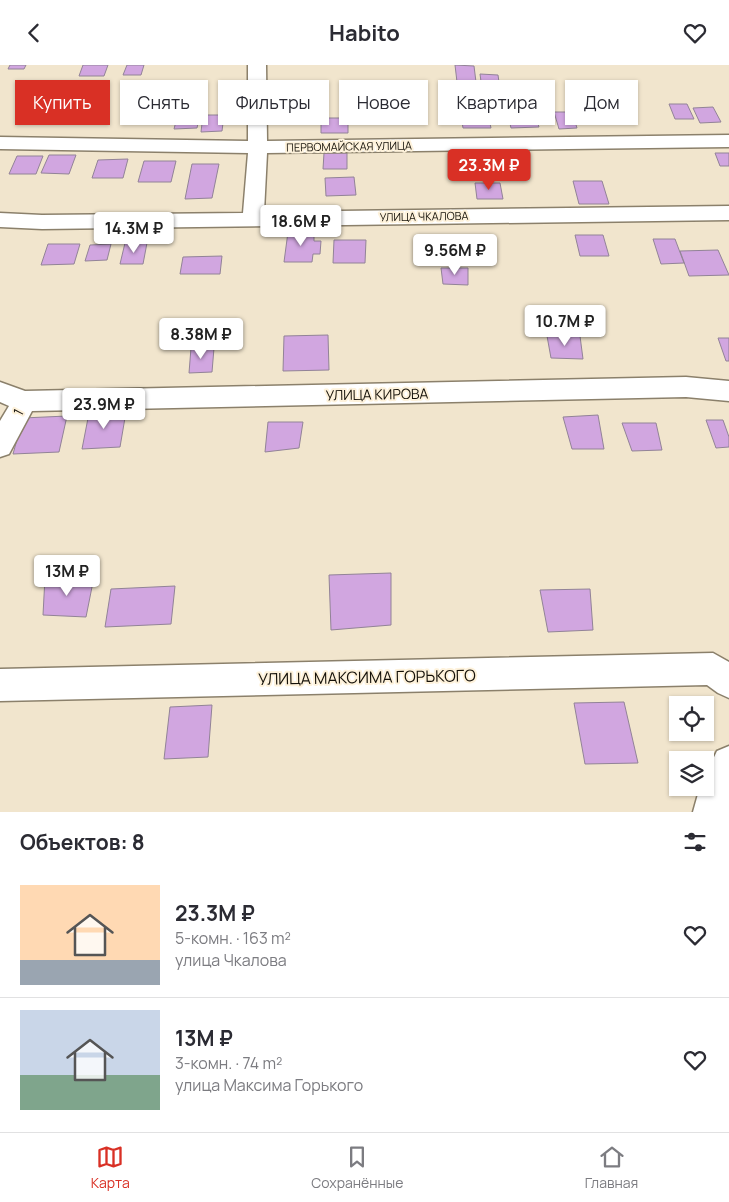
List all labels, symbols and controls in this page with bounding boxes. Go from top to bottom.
text: Habito [329,18,400,48]
icon: back [20,19,48,47]
icon: heart [681,19,709,47]
chip: Купить [15,80,110,125]
chip: Снять [120,80,208,125]
chip: Фильтры [218,80,329,125]
chip: Новое [339,80,428,125]
chip: Квартира [438,80,555,125]
chip: Дом [565,80,638,125]
street label: ПЕРВОМАЙСКАЯ УЛИЦА [286,137,412,155]
pin: 23.3M ₽ [443,149,535,191]
text: 23.3M ₽ [459,154,519,176]
pin: 18.6M ₽ [255,205,347,247]
street label: УЛИЦА ЧКАЛОВА [380,208,469,224]
text: 18.6M ₽ [271,210,331,232]
pin: 14.3M ₽ [88,211,180,254]
text: 14.3M ₽ [105,217,163,239]
pin: 9.56M ₽ [409,233,501,276]
text: 9.56M ₽ [424,239,486,261]
pin: 10.7M ₽ [519,305,611,347]
text: 10.7M ₽ [536,310,594,332]
pin: 8.38M ₽ [155,317,247,360]
text: 8.38M ₽ [170,323,232,345]
street label: УЛИЦА КИРОВА [325,384,429,404]
pin: 23.9M ₽ [58,387,150,430]
text: 23.9M ₽ [73,393,135,415]
street label: 1 [8,405,28,419]
pin: 13M ₽ [32,555,102,597]
text: 13M ₽ [45,560,89,582]
street label: УЛИЦА МАКСИМА ГОРЬКОГО [258,664,476,690]
map controls [669,696,714,796]
button: locate [669,696,714,741]
button: layers [669,751,714,796]
text: Объектов: 8 [20,828,145,856]
icon: filters [681,828,709,856]
text: 23.3M ₽ [175,899,255,927]
icon: home [60,905,120,965]
icon: heart [681,921,709,949]
text: 5-комн. · 163 m² [175,927,291,949]
text: улица Чкалова [175,949,287,971]
text: 13M ₽ [175,1024,233,1052]
icon: home [60,1030,120,1090]
icon: heart [681,1046,709,1074]
text: 3-комн. · 74 m² [175,1052,282,1074]
text: улица Максима Горького [175,1074,363,1096]
tab: Карта [91,1143,130,1192]
tab: Сохранённые [311,1143,403,1192]
tab: Главная [585,1143,638,1192]

